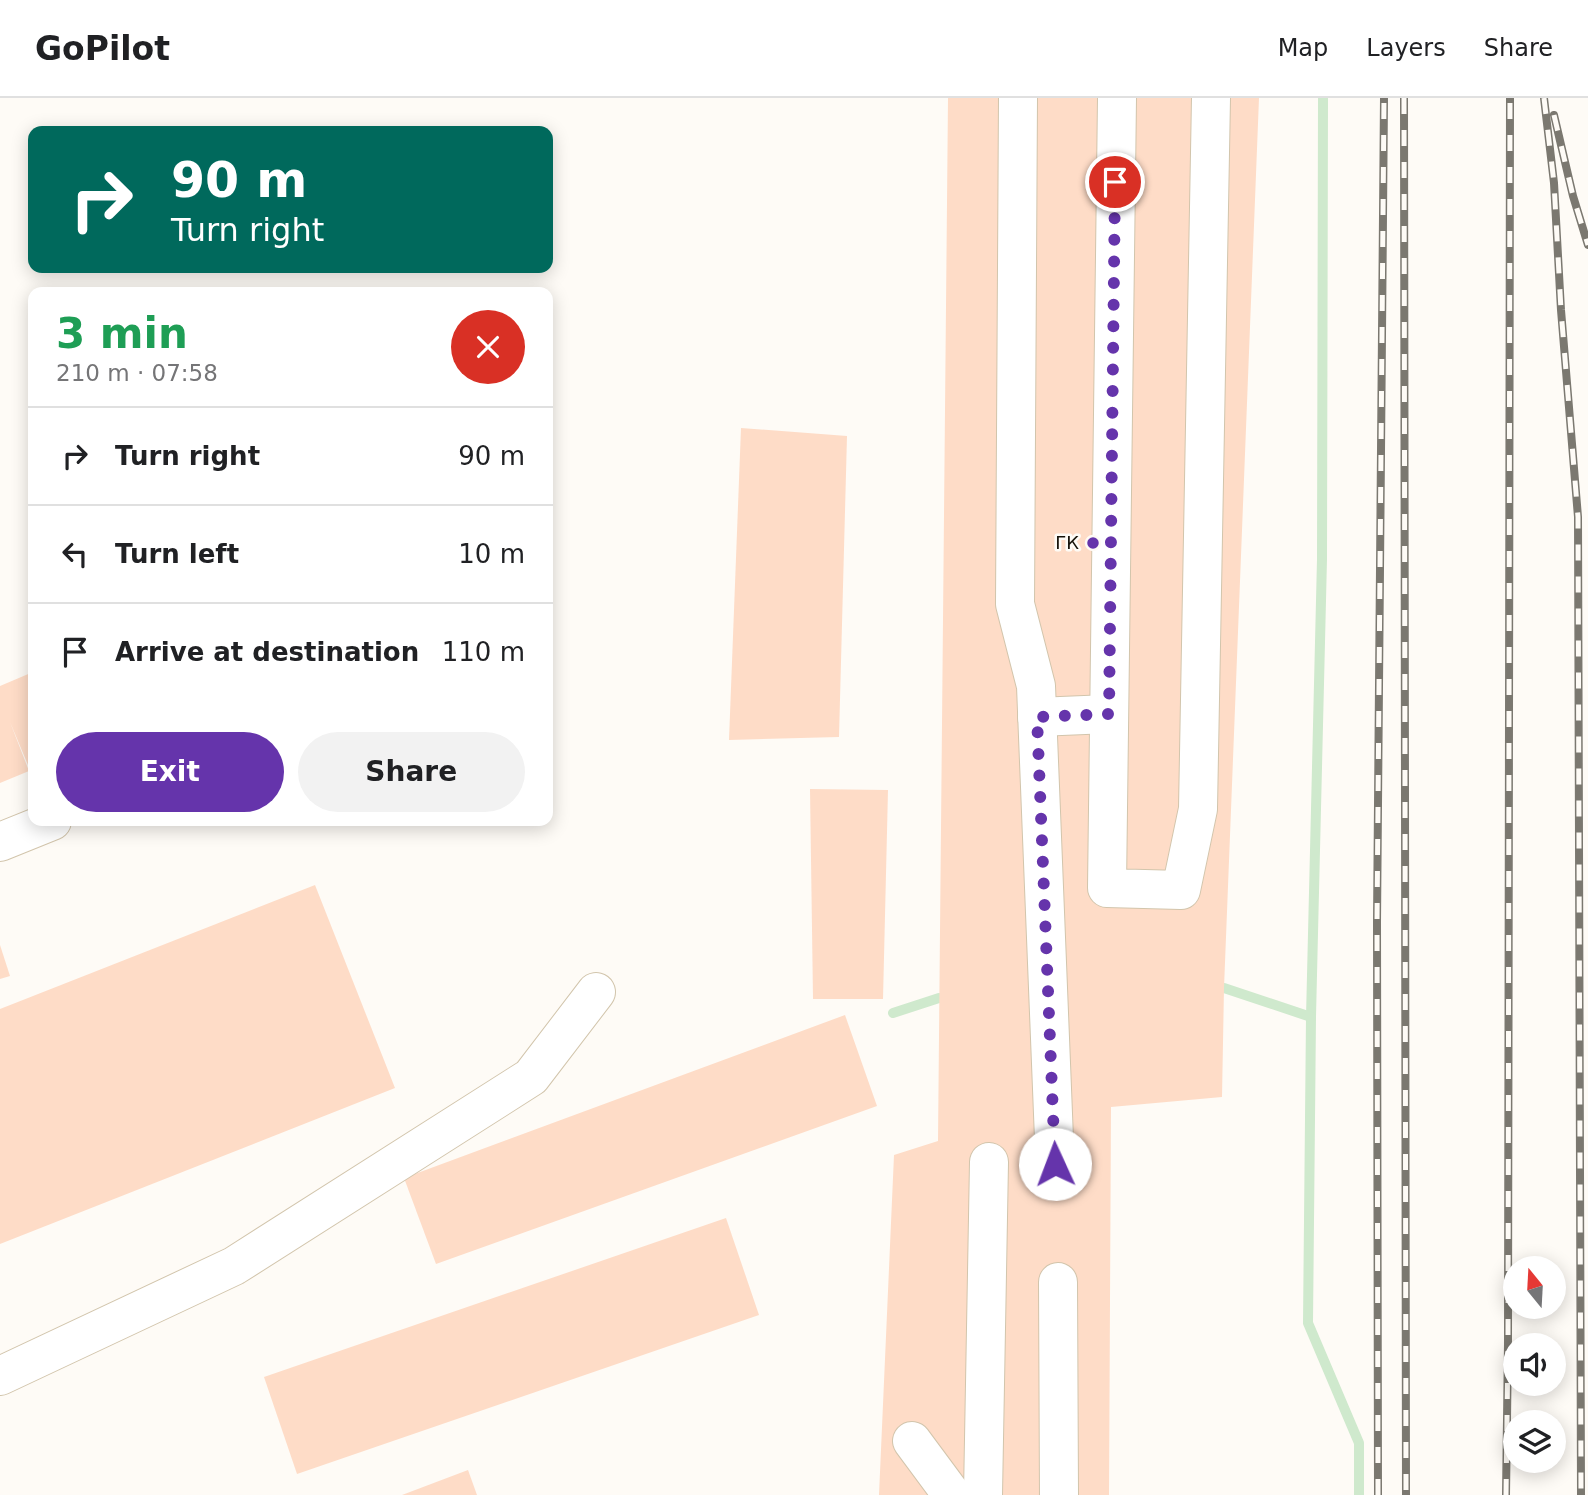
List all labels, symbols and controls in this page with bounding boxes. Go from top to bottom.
text: GoPilot [35,29,170,68]
text: Map [1278,34,1328,62]
text: Layers [1366,34,1446,62]
text: Share [1484,34,1553,62]
text: 90 m [171,152,307,209]
pin [1085,152,1145,212]
icon: right [56,154,147,245]
icon: arrive [1096,163,1134,201]
text: Turn right [171,211,324,249]
text: 3 min [56,309,188,358]
button: close [451,310,525,384]
text: 210 m · 07:58 [56,360,218,386]
icon: right [56,437,94,475]
text: Turn right [115,441,260,471]
text: 90 m [458,441,525,471]
place label: ГК [1055,532,1079,553]
icon: left [56,535,94,573]
marker: ГК [1085,535,1101,551]
text: Turn left [115,539,239,569]
text: 10 m [458,539,525,569]
icon: arrive [56,633,94,671]
text: Arrive at destination [115,637,419,667]
text: 110 m [442,637,525,667]
button: Exit [56,732,284,812]
button: Share [298,732,525,812]
position arrow [1018,1127,1092,1201]
north arrow [1503,1256,1566,1320]
map controls [1503,1256,1566,1473]
button: sound [1503,1333,1566,1396]
button: layers [1503,1410,1566,1473]

